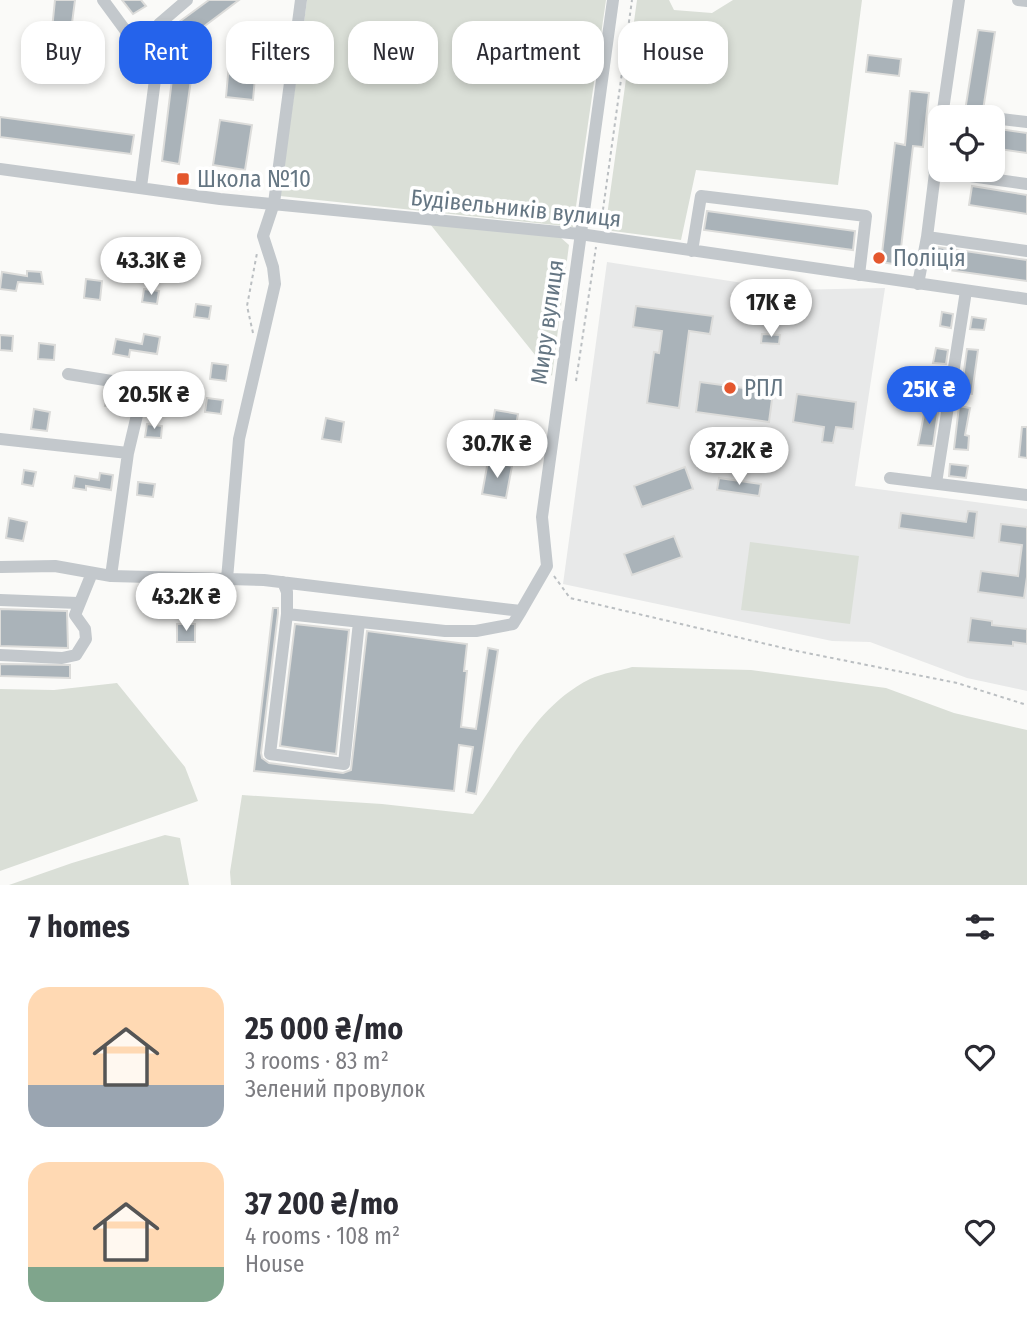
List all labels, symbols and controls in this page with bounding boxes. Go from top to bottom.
chip: Buy [21,21,105,84]
chip: Rent [119,21,212,84]
chip: Filters [226,21,334,84]
chip: New [348,21,438,84]
chip: Apartment [452,21,604,84]
chip: House [618,21,728,84]
map controls [928,105,1005,182]
button: locate [928,105,1005,182]
place label: Школа №10 [197,165,311,193]
marker: Школа №10 [175,171,191,187]
street label: Будівельників вулиця [409,183,623,233]
pin: 43.3K ₴ [86,238,216,297]
place label: Поліція [893,244,966,272]
text: 43.3K ₴ [116,246,186,274]
marker: Поліція [871,250,887,266]
street label: Миру вулиця [524,258,570,386]
pin: 17K ₴ [722,280,820,339]
text: 17K ₴ [746,288,796,316]
pin: 25K ₴ [880,366,978,426]
pin: 20.5K ₴ [89,372,219,431]
place label: РПЛ [744,374,783,402]
text: 25K ₴ [903,375,955,403]
text: 20.5K ₴ [119,380,189,408]
marker: РПЛ [722,380,738,396]
pin: 30.7K ₴ [432,420,562,480]
pin: 37.2K ₴ [674,428,804,487]
text: 30.7K ₴ [463,429,531,457]
text: 37.2K ₴ [706,436,772,464]
pin: 43.2K ₴ [121,574,251,633]
text: 43.2K ₴ [152,582,220,610]
icon: filters [961,908,999,946]
text: 7 homes [28,909,130,945]
text: 25 000 ₴/mo [245,1011,403,1047]
icon: home [84,1015,168,1099]
icon: heart [961,1038,999,1076]
text: 3 rooms · 83 m² [245,1047,389,1075]
text: Зелений провулок [245,1075,425,1103]
text: 37 200 ₴/mo [245,1186,399,1222]
icon: home [84,1190,168,1274]
icon: heart [961,1213,999,1251]
text: 4 rooms · 108 m² [245,1222,400,1250]
text: House [245,1250,304,1278]

